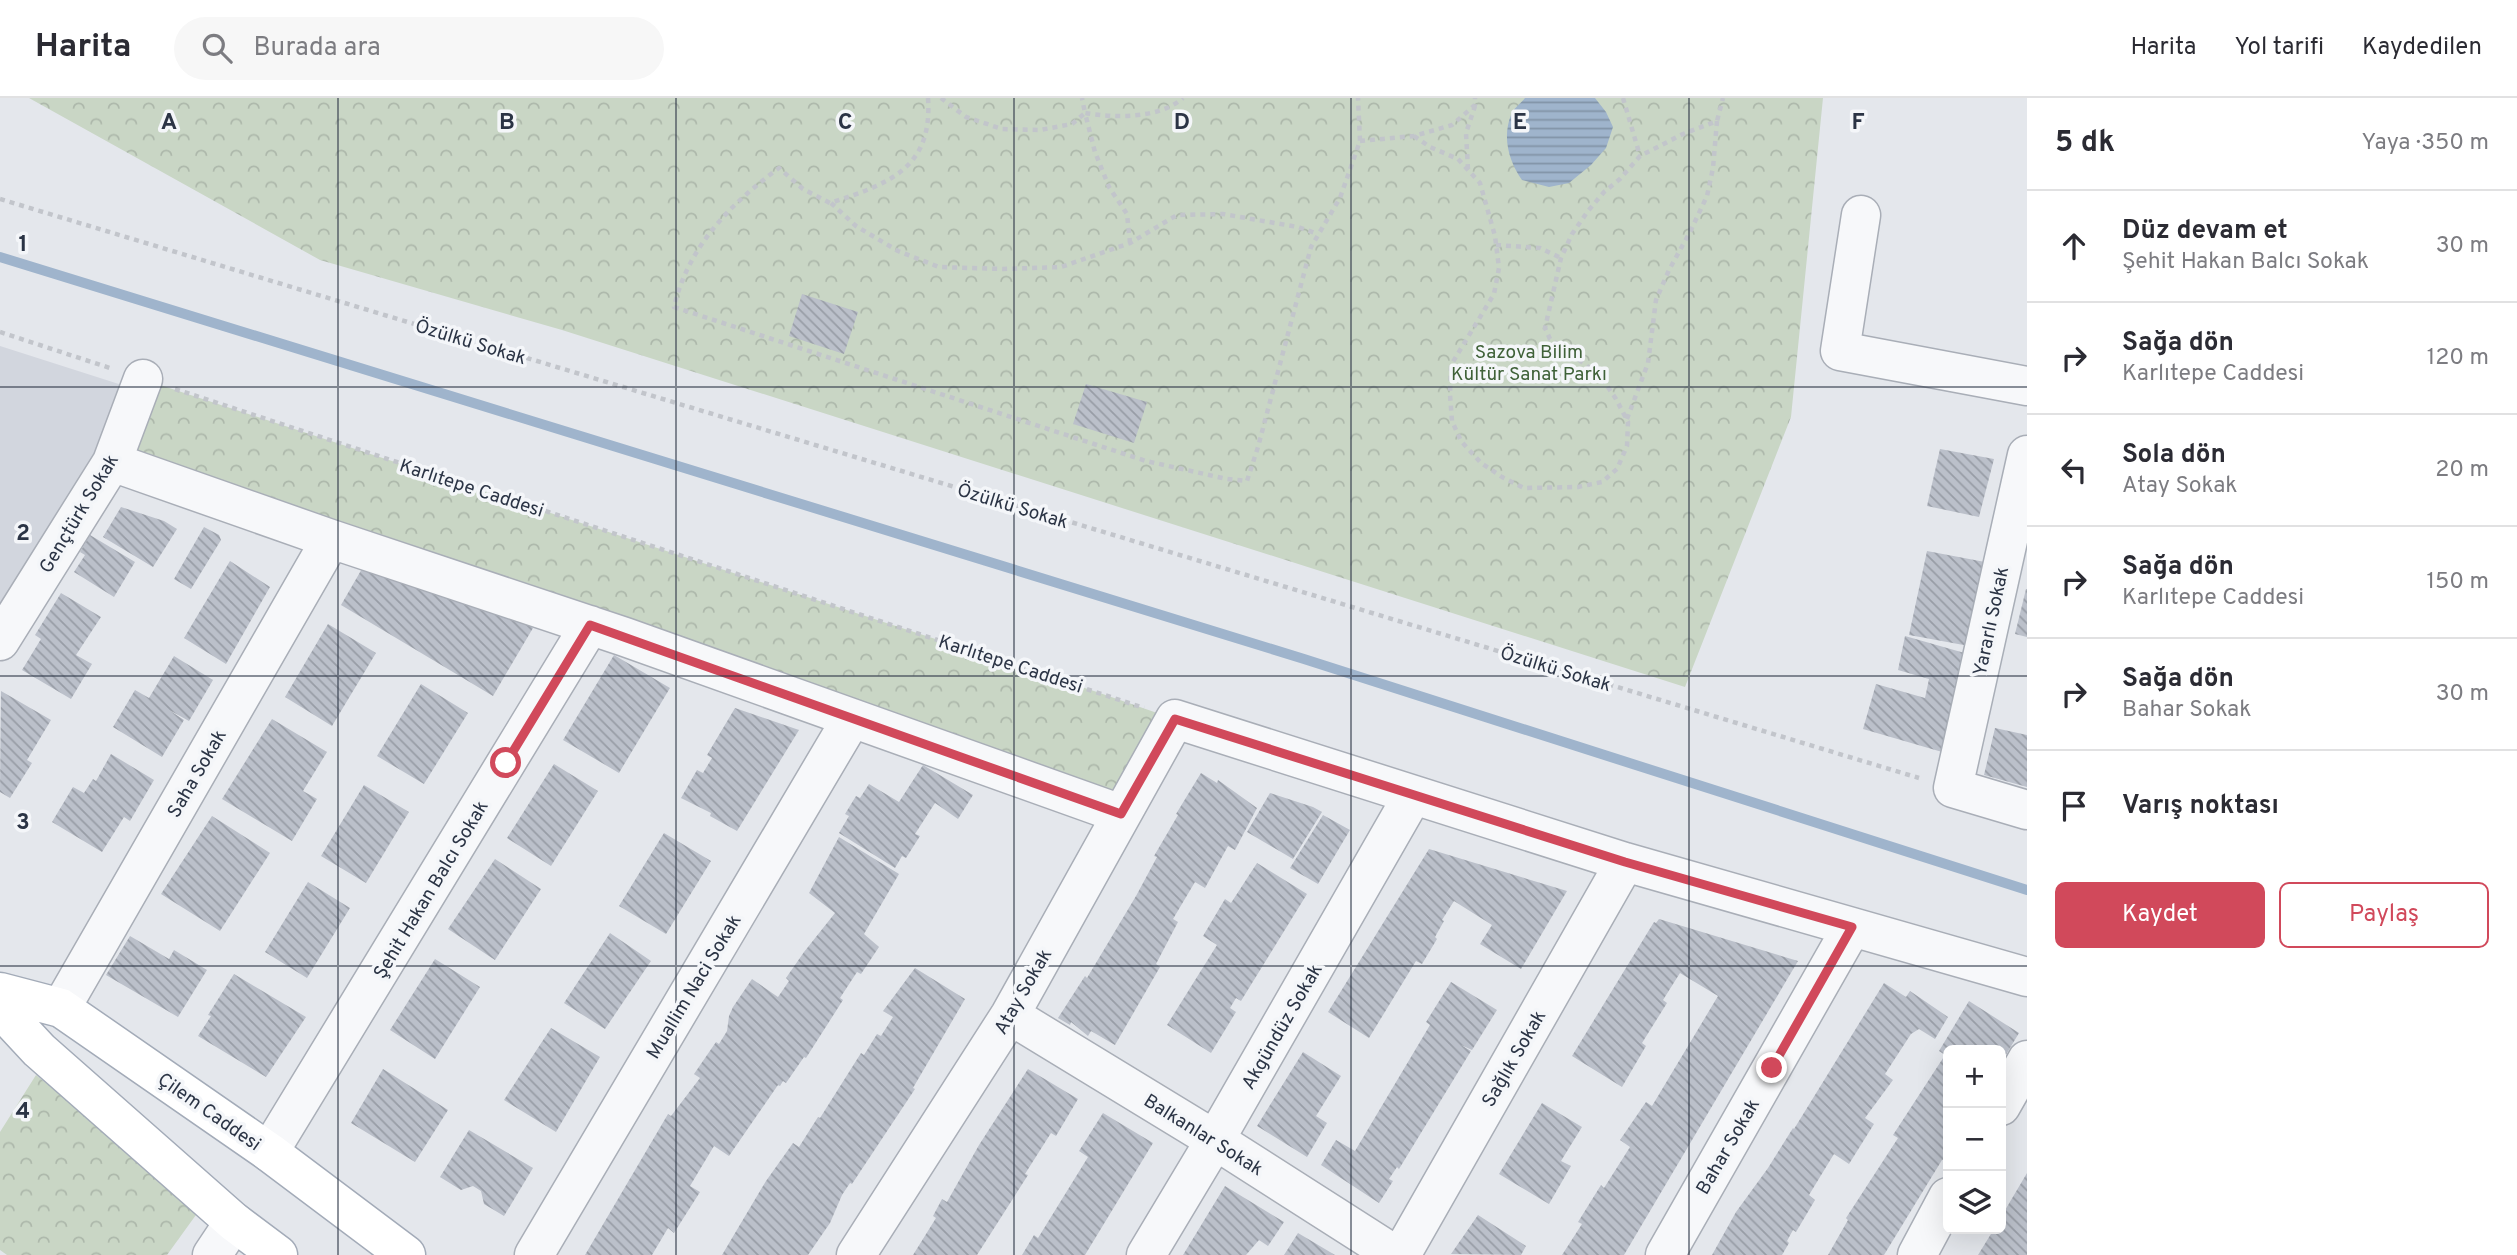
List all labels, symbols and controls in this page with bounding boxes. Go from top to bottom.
search box [174,17,664,80]
text: Harita [35,27,132,69]
icon: search [198,29,236,67]
text: Burada ara [254,32,381,65]
text: Harita [2131,33,2196,63]
text: Yol tarifi [2234,33,2324,63]
text: Kaydedilen [2362,33,2482,63]
text: A [161,109,177,138]
text: B [499,109,515,138]
text: C [838,109,852,138]
text: D [1174,109,1190,138]
text: E [1513,109,1527,138]
text: F [1851,109,1865,138]
text: 5 dk [2055,125,2115,162]
text: Yaya · 350 m [2361,129,2489,158]
text: Düz devam et [2122,215,2288,248]
icon: ahead [2055,227,2093,265]
text: 1 [18,231,28,260]
text: 30 m [2436,232,2489,261]
text: Şehit Hakan Balcı Sokak [2122,248,2369,277]
street label: Özülkü Sokak [412,314,529,371]
text: Sağa dön [2122,327,2234,360]
icon: right [2055,339,2093,377]
park label: Sazova Bilim Kültür Sanat Parkı [1451,341,1607,387]
text: 120 m [2427,344,2489,373]
text: Karlıtepe Caddesi [2122,360,2304,389]
text: Sola dön [2122,439,2226,472]
street label: Gençtürk Sokak [35,450,125,578]
icon: left [2055,451,2093,489]
street label: Karlıtepe Caddesi [396,454,547,524]
text: 20 m [2435,456,2489,485]
text: Atay Sokak [2122,472,2238,501]
street label: Özülkü Sokak [954,478,1071,535]
text: 2 [16,520,30,549]
text: Sağa dön [2122,551,2234,584]
icon: right [2055,563,2093,601]
street label: Yararlı Sokak [1969,565,2015,678]
text: 150 m [2427,568,2489,597]
text: Karlıtepe Caddesi [2122,584,2304,613]
street label: Karlıtepe Caddesi [935,630,1086,700]
street label: Özülkü Sokak [1497,641,1614,698]
text: Sağa dön [2122,663,2234,696]
icon: right [2055,675,2093,713]
text: 30 m [2436,680,2489,709]
text: Bahar Sokak [2122,696,2251,725]
street label: Saha Sokak [163,726,233,822]
route start [490,747,521,778]
icon: arrive [2055,787,2093,825]
text: Varış noktası [2122,790,2279,823]
street label: Şehit Hakan Balcı Sokak [369,796,495,984]
text: 3 [16,809,30,838]
button: Kaydet [2055,882,2265,948]
button: Paylaş [2279,882,2489,948]
street label: Muallim Naci Sokak [642,910,747,1064]
street label: Atay Sokak [989,945,1058,1039]
street label: Akgündüz Sokak [1237,960,1329,1094]
street label: Sağlık Sokak [1477,1006,1552,1112]
map controls [1943,1045,2006,1234]
button: + [1943,1045,2006,1108]
route end [1756,1052,1787,1083]
street label: Çilem Caddesi [153,1068,265,1157]
street label: Balkanlar Sokak [1139,1089,1267,1182]
street label: Bahar Sokak [1692,1095,1766,1199]
text: 4 [16,1098,30,1127]
button: − [1943,1108,2006,1171]
button: layers [1943,1171,2006,1234]

